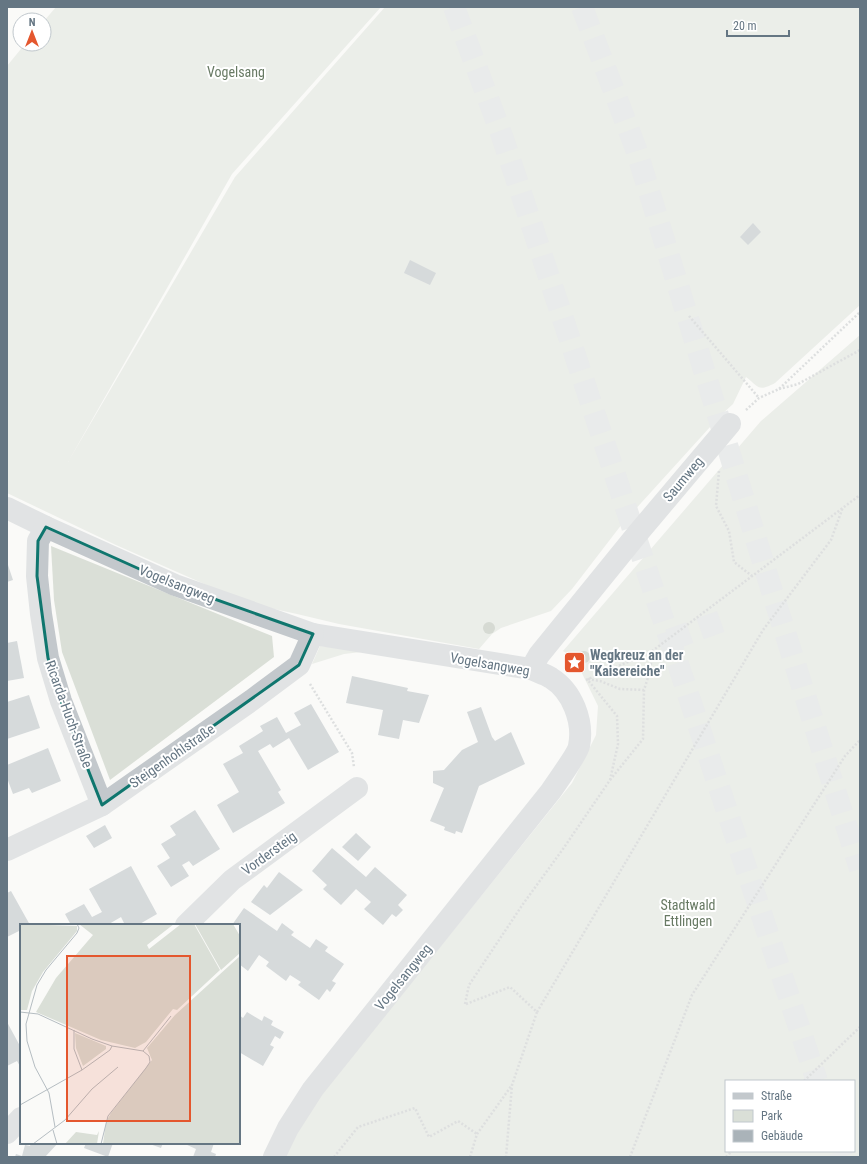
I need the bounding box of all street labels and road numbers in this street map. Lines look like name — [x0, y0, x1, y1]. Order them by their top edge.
street label: Saumweg — [660, 453, 706, 505]
street label: Vogelsangweg — [137, 561, 217, 607]
street label: Vogelsangweg — [449, 649, 531, 679]
street label: Ricarda-Huch-Straße — [42, 658, 96, 770]
street label: Steigenhohlstraße — [126, 720, 218, 791]
street label: Vordersteig — [239, 828, 299, 878]
street label: Vogelsangweg — [371, 941, 435, 1013]

